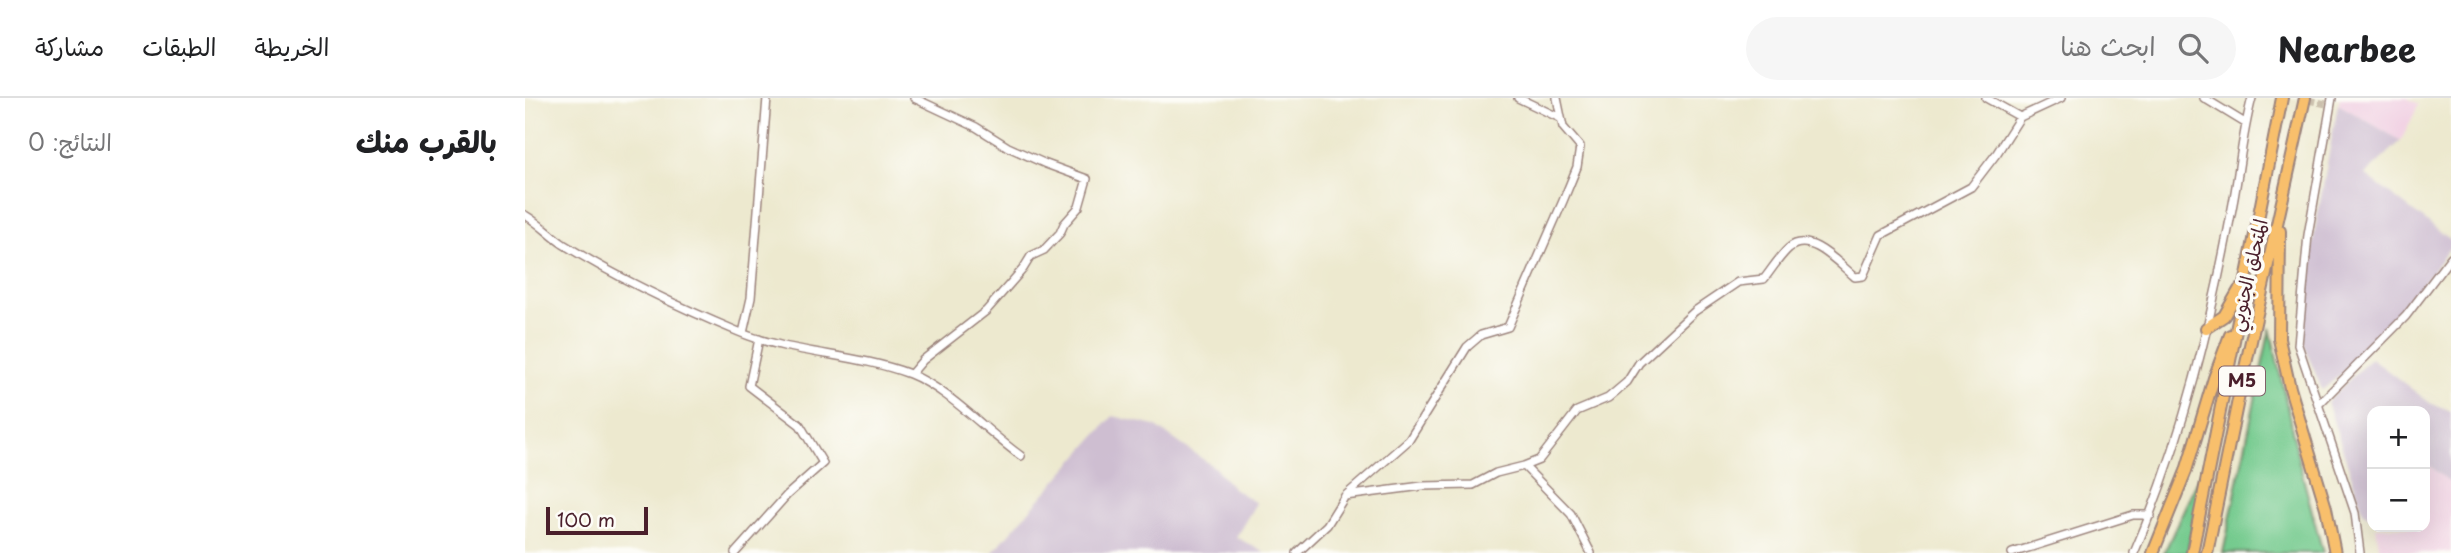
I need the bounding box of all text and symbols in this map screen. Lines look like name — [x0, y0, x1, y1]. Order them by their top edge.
search box — [1746, 17, 2236, 80]
text: Nearbee — [2278, 23, 2416, 73]
text: ابحث هنا — [2060, 26, 2156, 65]
text: مشاركة — [35, 28, 104, 64]
text: الطبقات — [142, 28, 217, 64]
text: الخريطة — [255, 28, 329, 64]
icon: search — [2174, 29, 2212, 67]
text: بالقرب منك — [356, 118, 497, 163]
text: النتائج: 0 — [28, 124, 112, 159]
street label: المتحلق الجنوبي — [2220, 216, 2277, 335]
road number: M5 — [2219, 366, 2265, 396]
map controls — [2367, 406, 2430, 532]
button: + — [2367, 406, 2430, 469]
button: − — [2367, 469, 2430, 532]
scale bar — [546, 504, 647, 536]
text: 100 m — [557, 505, 615, 533]

